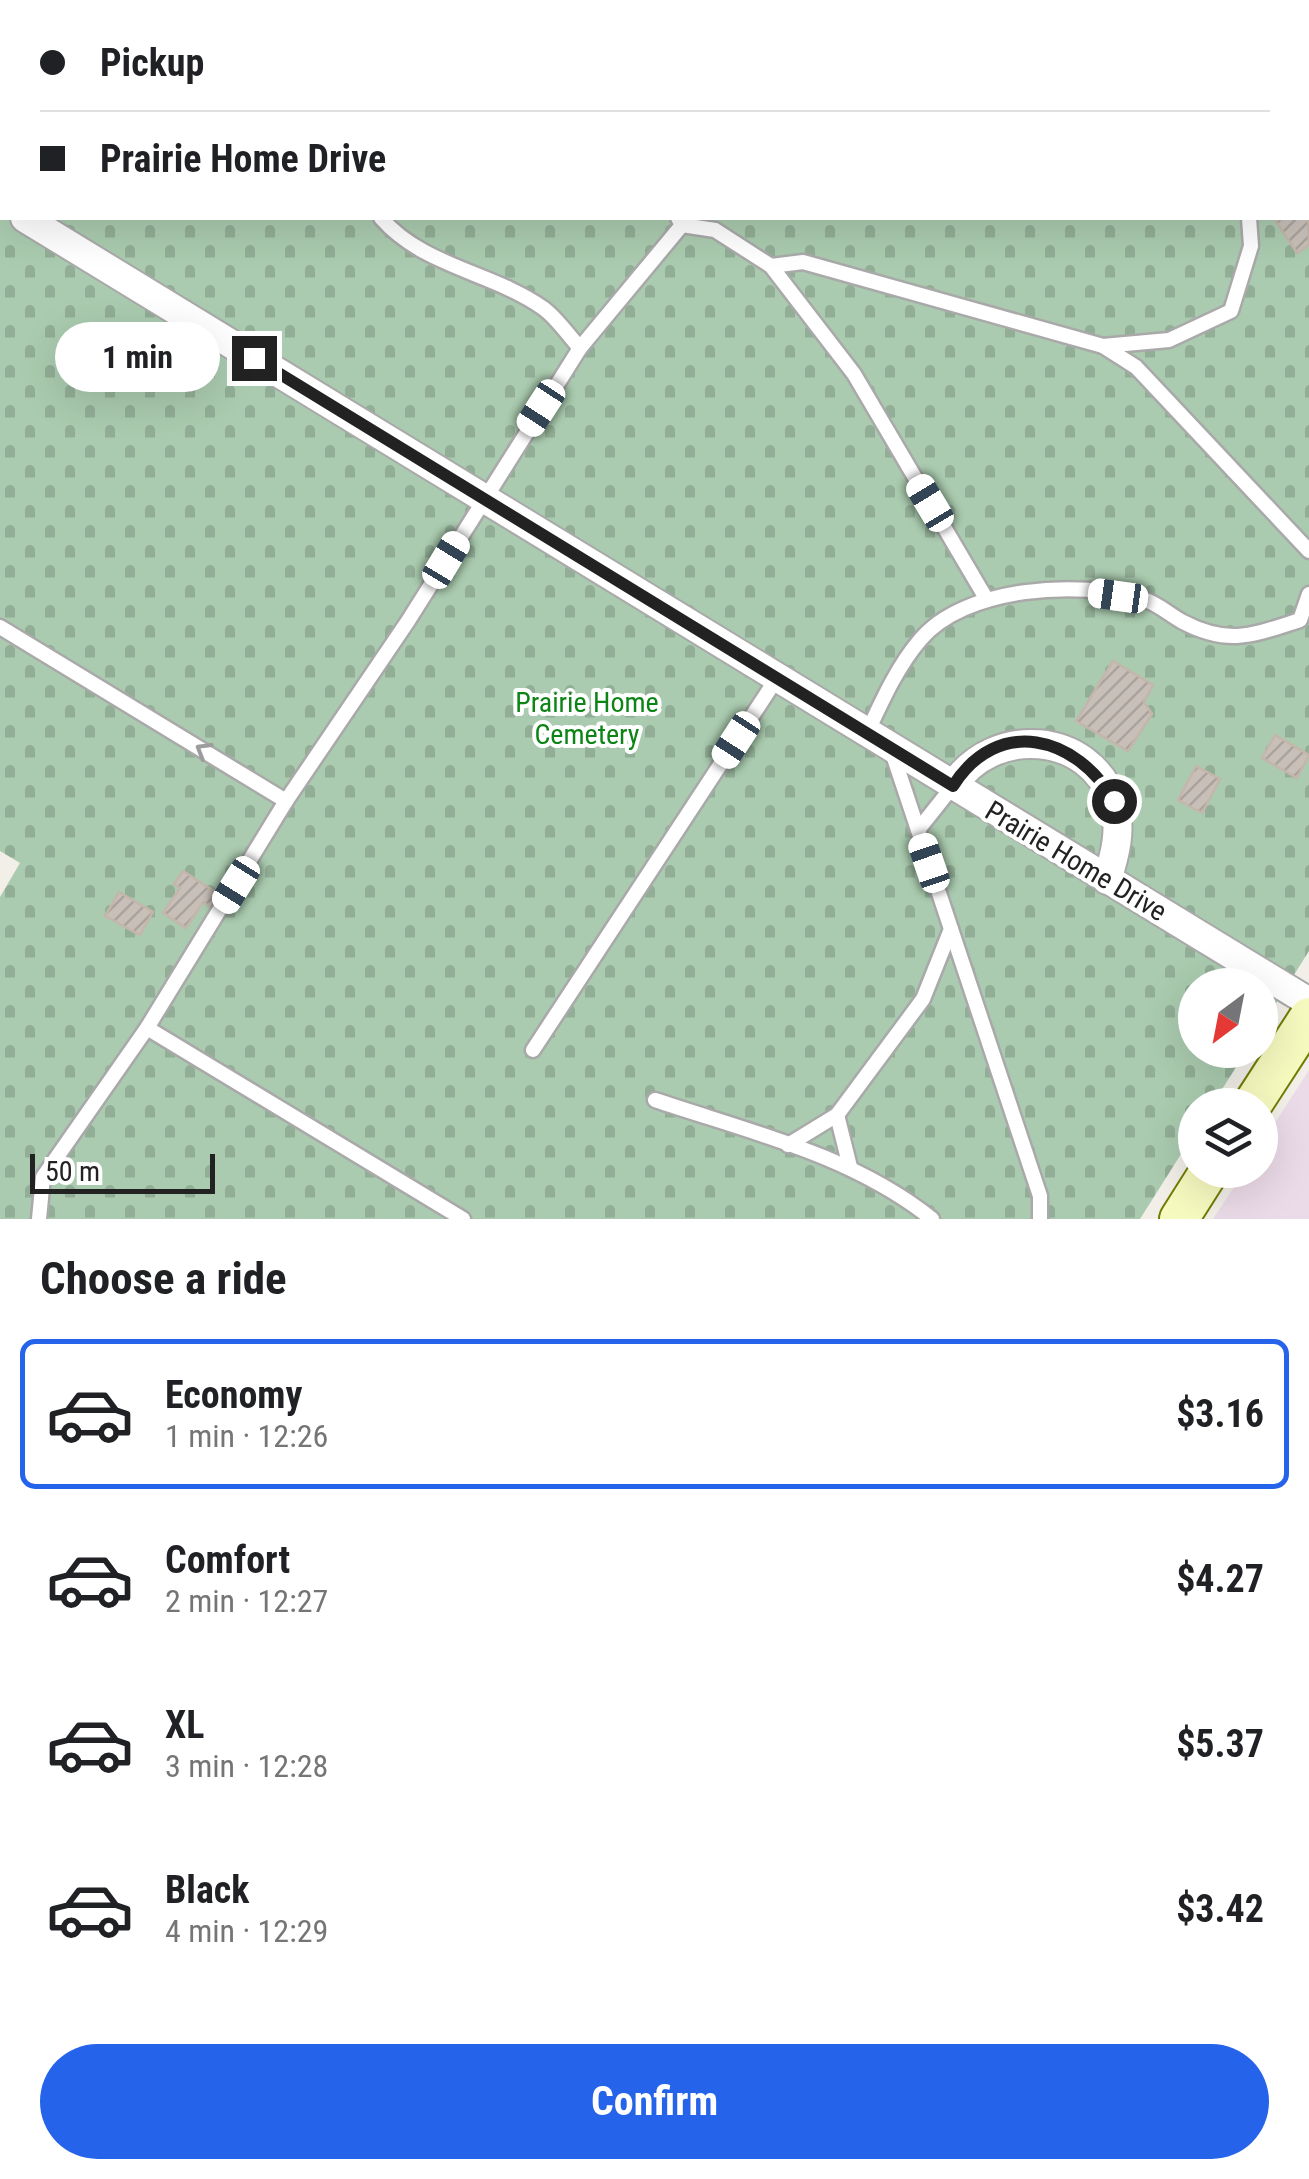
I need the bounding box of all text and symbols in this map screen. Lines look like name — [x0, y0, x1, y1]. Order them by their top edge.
text: Pickup — [100, 41, 204, 85]
text: Prairie Home Drive — [100, 137, 386, 181]
callout: 1 min — [54, 323, 219, 393]
route end — [232, 336, 277, 381]
text: 1 min — [102, 338, 173, 376]
car — [512, 375, 570, 441]
car — [902, 470, 958, 536]
car — [418, 527, 474, 593]
car — [1086, 577, 1150, 615]
park label: Prairie Home Cemetery — [515, 686, 659, 751]
car — [707, 707, 765, 773]
one-way arrow — [196, 743, 214, 762]
route start — [1092, 779, 1137, 824]
street label: Prairie Home Drive — [979, 794, 1173, 928]
car — [905, 830, 953, 896]
car — [207, 852, 265, 918]
north arrow — [1178, 968, 1278, 1068]
map controls — [1178, 968, 1278, 1188]
button: layers — [1178, 1088, 1278, 1188]
scale bar — [30, 1149, 215, 1194]
text: 50 m — [45, 1155, 100, 1188]
text: Choose a ride — [40, 1252, 287, 1305]
icon: car — [45, 1369, 135, 1459]
text: Economy — [165, 1373, 302, 1417]
text: $3.16 — [1176, 1392, 1264, 1436]
text: 1 min · 12:26 — [165, 1417, 328, 1455]
icon: car — [45, 1534, 135, 1624]
text: Comfort — [165, 1538, 290, 1582]
text: $4.27 — [1176, 1557, 1264, 1601]
text: 2 min · 12:27 — [165, 1582, 328, 1620]
icon: car — [45, 1699, 135, 1789]
text: XL — [165, 1703, 204, 1747]
text: $5.37 — [1176, 1722, 1264, 1766]
text: 3 min · 12:28 — [165, 1747, 328, 1785]
icon: car — [45, 1864, 135, 1954]
text: Black — [165, 1868, 249, 1912]
text: $3.42 — [1176, 1887, 1264, 1931]
text: 4 min · 12:29 — [165, 1912, 328, 1950]
button: Confirm — [40, 2044, 1269, 2159]

